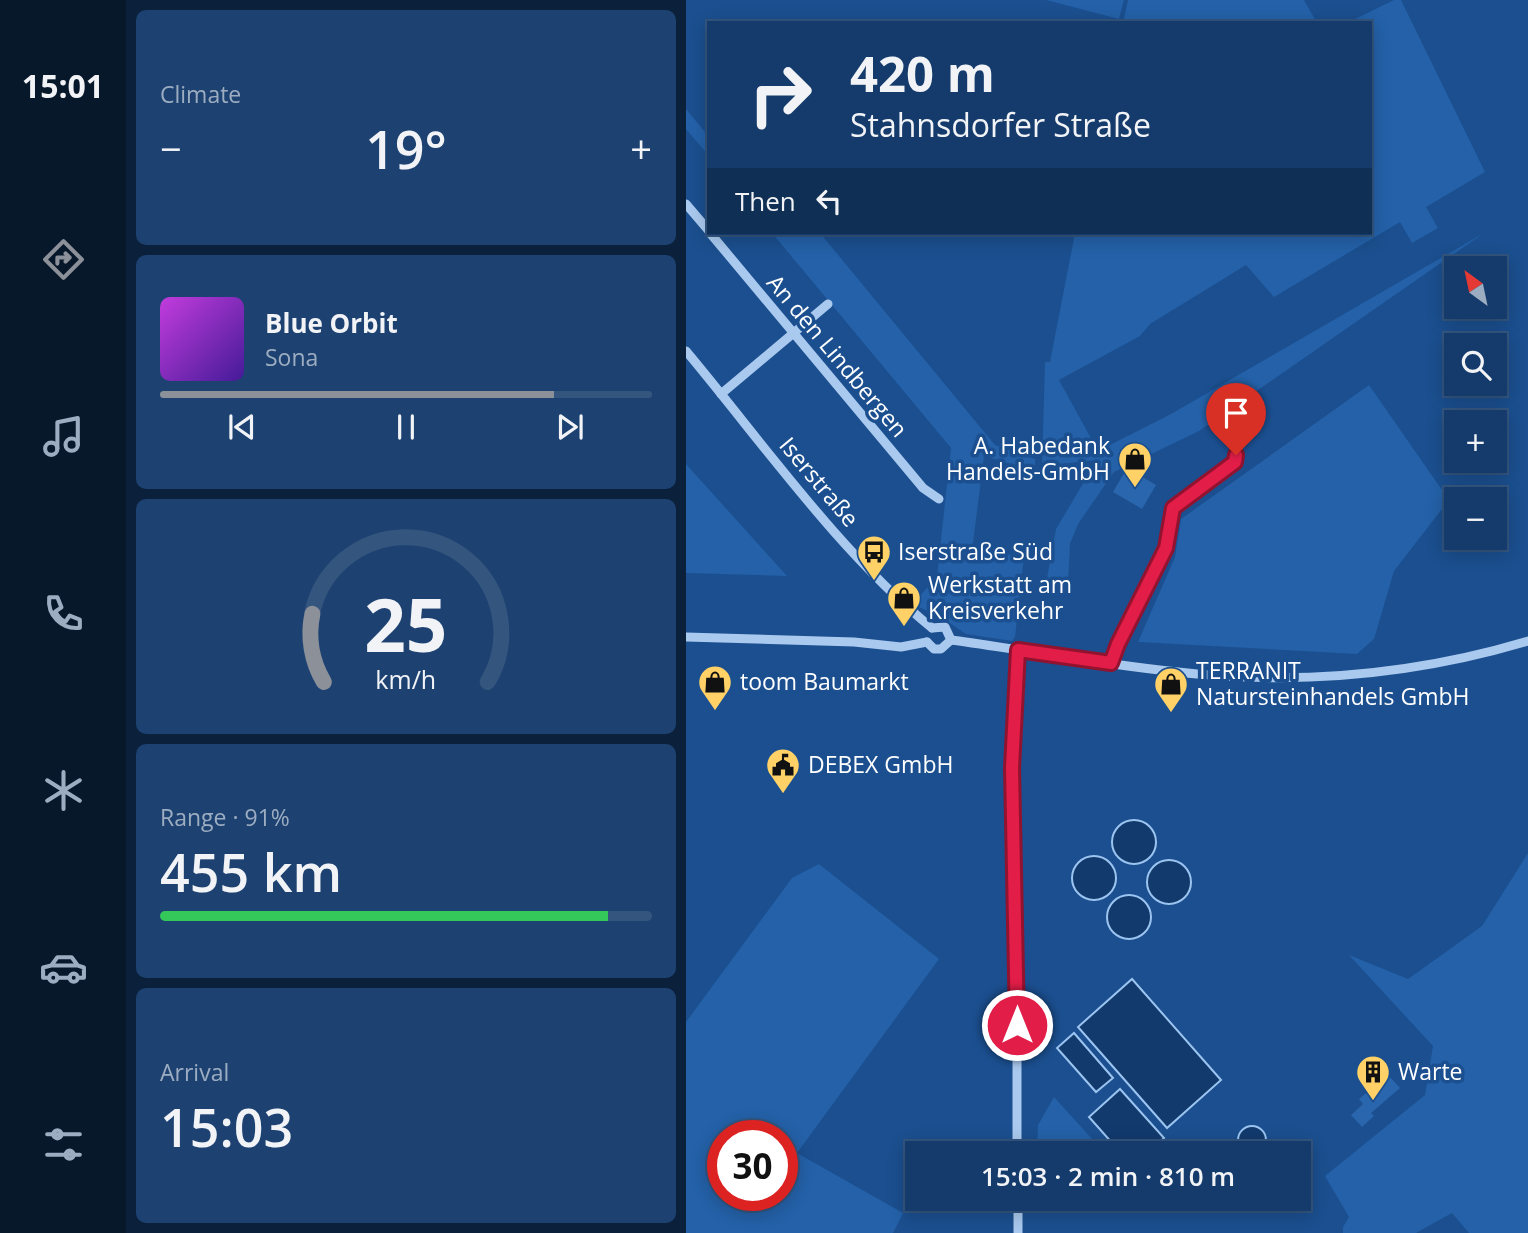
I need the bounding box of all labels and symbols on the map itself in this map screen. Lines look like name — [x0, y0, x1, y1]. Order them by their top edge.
north arrow — [1444, 256, 1507, 318]
street label: An den Lindbergen — [760, 267, 915, 444]
pin — [1206, 383, 1266, 455]
place label: A. Habedank Handels-GmbH — [946, 429, 1110, 487]
street label: Iserstraße — [773, 430, 867, 533]
shop icon: A. Habedank Handels-GmbH — [1116, 440, 1154, 489]
bus stop icon: Iserstraße Süd — [855, 533, 893, 582]
place label: Iserstraße Süd — [898, 535, 1053, 567]
place label: Werkstatt am Kreisverkehr — [928, 568, 1072, 626]
shop icon: Werkstatt am Kreisverkehr — [885, 579, 923, 628]
place label: TERRANIT Natursteinhandels GmbH — [1196, 654, 1470, 712]
shop icon: toom Baumarkt — [696, 663, 734, 712]
place label: toom Baumarkt — [740, 665, 909, 697]
shop icon: TERRANIT Natursteinhandels GmbH — [1152, 665, 1190, 714]
public building icon: DEBEX GmbH — [764, 746, 802, 795]
place label: DEBEX GmbH — [808, 748, 953, 780]
position arrow — [980, 988, 1054, 1062]
building icon: Warte — [1354, 1053, 1392, 1102]
place label: Warte — [1398, 1055, 1463, 1087]
speed limit sign: 30 — [707, 1120, 798, 1211]

